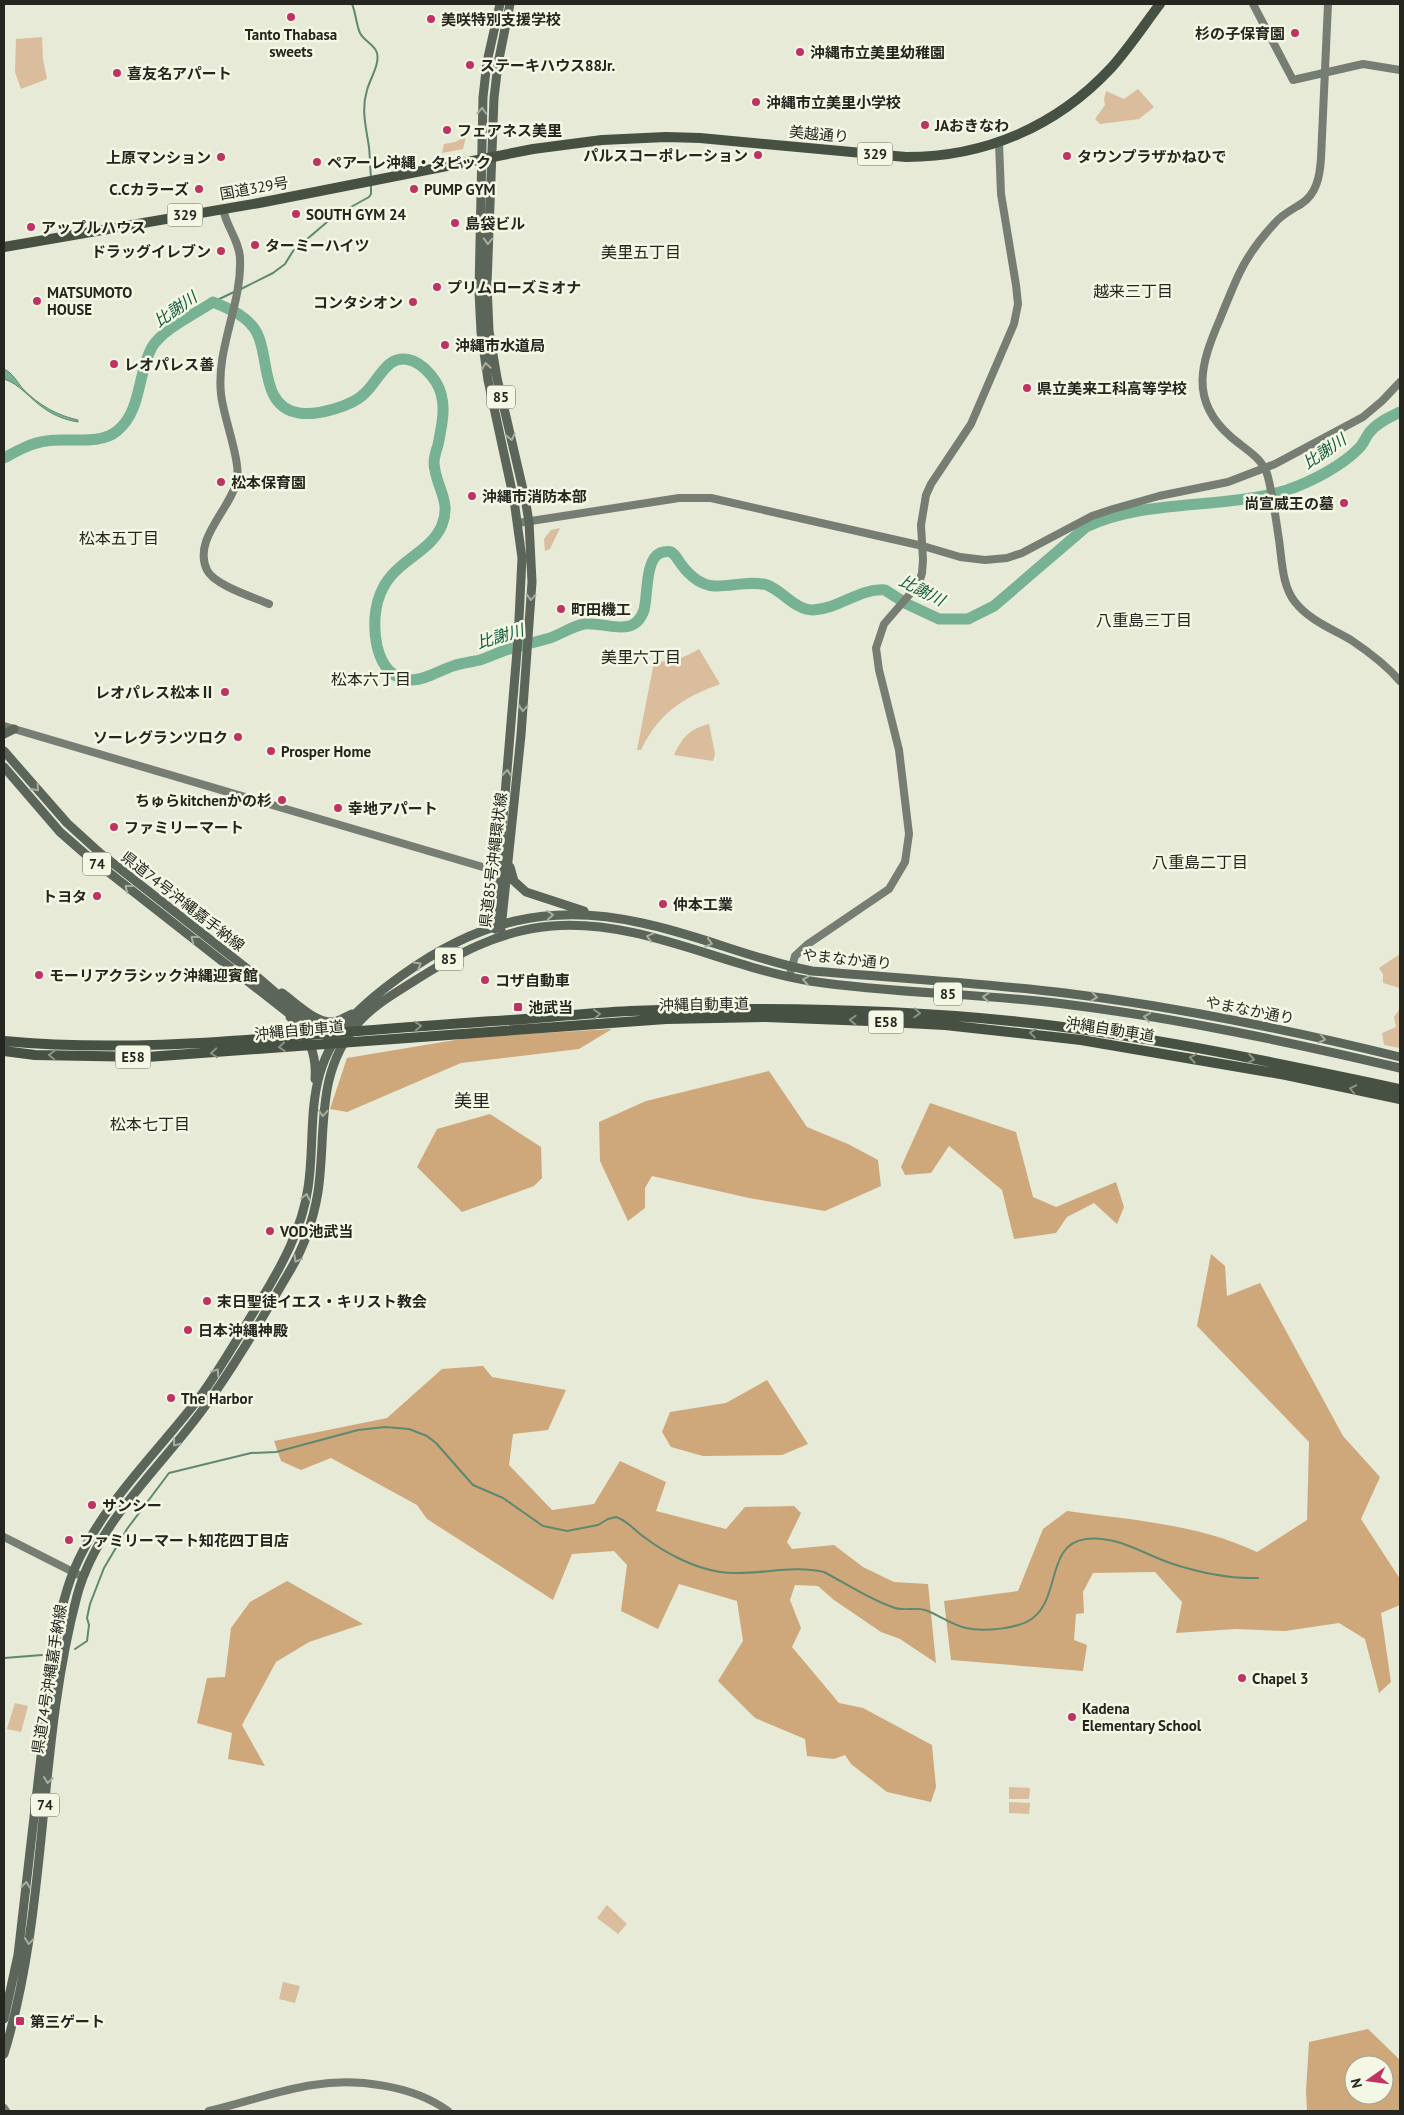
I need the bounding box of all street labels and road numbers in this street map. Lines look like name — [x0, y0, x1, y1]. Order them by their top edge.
street label: 美越通り — [788, 122, 850, 146]
road number: 329 — [858, 142, 892, 166]
street label: 国道329号 — [218, 173, 290, 203]
road number: 329 — [168, 204, 202, 226]
road number: 85 — [487, 386, 515, 408]
street label: 県道85号沖縄環状線 — [475, 791, 511, 929]
street label: 県道74号沖縄嘉手納線 — [118, 847, 248, 955]
road number: 74 — [83, 852, 111, 876]
street label: やまなか通り — [801, 945, 893, 973]
road number: 85 — [435, 948, 463, 971]
road number: 85 — [934, 982, 962, 1006]
street label: やまなか通り — [1204, 992, 1296, 1028]
street label: 沖縄自動車道 — [659, 994, 749, 1014]
road number: E58 — [868, 1010, 904, 1034]
street label: 沖縄自動車道 — [1064, 1013, 1156, 1045]
street label: 沖縄自動車道 — [253, 1017, 345, 1043]
road number: E58 — [116, 1046, 150, 1068]
street label: 県道74号沖縄嘉手納線 — [28, 1603, 70, 1755]
road number: 74 — [31, 1794, 59, 1816]

